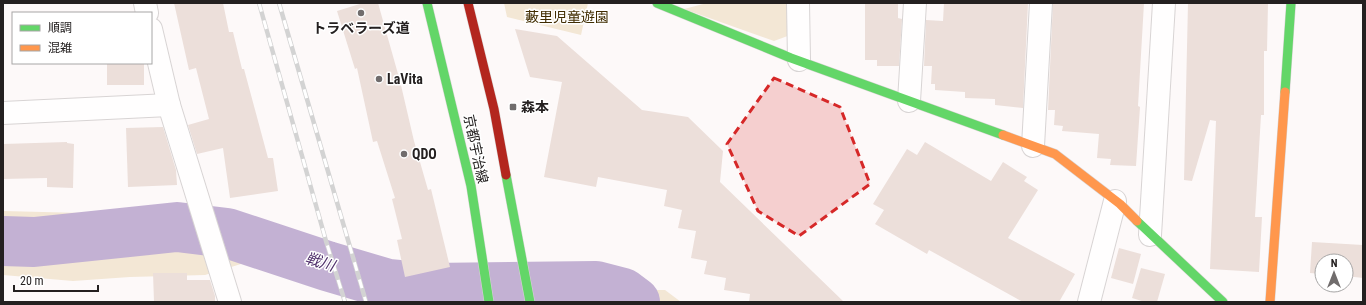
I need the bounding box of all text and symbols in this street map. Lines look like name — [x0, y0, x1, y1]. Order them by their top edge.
marker: トラベラーズ道 — [356, 8, 366, 18]
park label: 藪里児童遊園 — [525, 9, 609, 25]
legend — [12, 12, 152, 64]
place label: トラベラーズ道 — [312, 20, 410, 36]
text: 順調 — [48, 21, 72, 35]
text: 混雑 — [48, 41, 72, 55]
place label: LaVita — [387, 71, 423, 87]
marker: LaVita — [374, 74, 384, 84]
place label: 森本 — [521, 99, 549, 115]
marker: 森本 — [508, 102, 518, 112]
street label: 京都宇治線 — [461, 113, 491, 185]
place label: QDO — [412, 146, 437, 162]
marker: QDO — [399, 149, 409, 159]
water label: 戦川 — [303, 249, 339, 276]
north arrow — [1314, 253, 1354, 293]
text: N — [1331, 257, 1338, 270]
scale bar — [14, 267, 98, 293]
text: 20 m — [20, 274, 44, 288]

